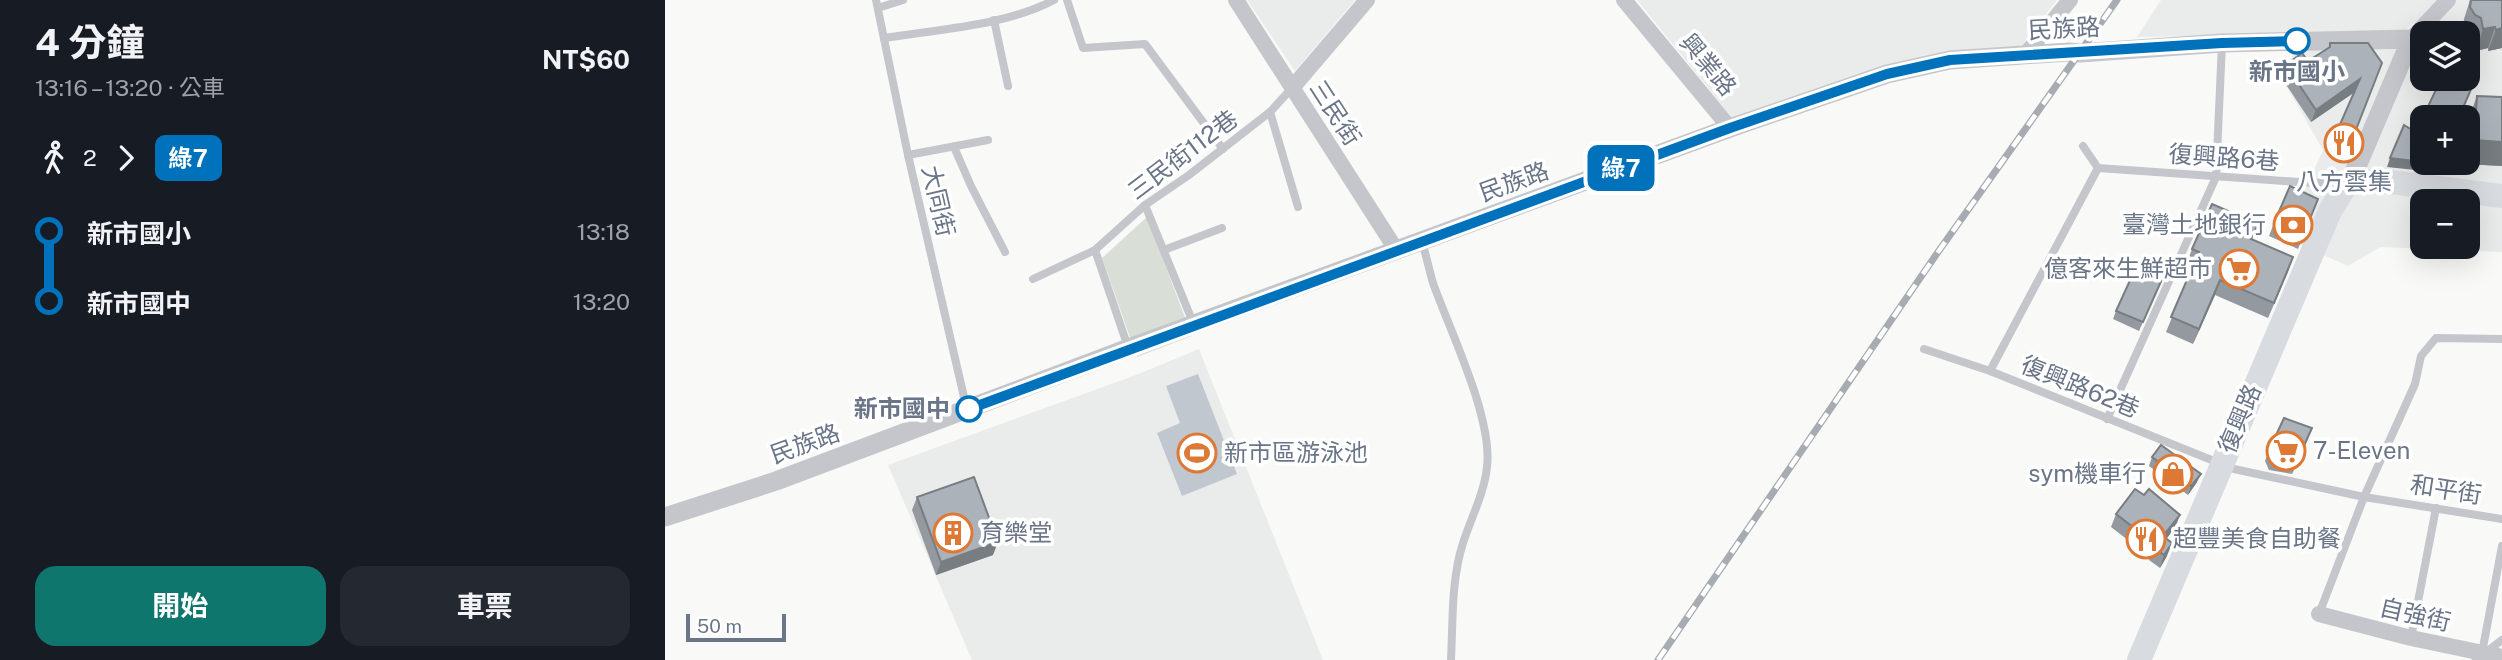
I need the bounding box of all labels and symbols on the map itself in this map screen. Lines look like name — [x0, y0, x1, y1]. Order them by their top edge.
street label: 民族路 — [2027, 12, 2101, 44]
street label: 興業路 — [1675, 28, 1743, 101]
marker: 新市國小 — [2284, 28, 2310, 54]
place label: 新市國小 — [2249, 57, 2345, 85]
street label: 三民街 — [1304, 75, 1367, 150]
street label: 三民街112巷 — [1122, 104, 1243, 204]
restaurant icon: 八方雲集 — [2323, 122, 2365, 164]
street label: 復興路6巷 — [2168, 139, 2280, 175]
line badge: 綠7 — [1590, 145, 1653, 191]
street label: 民族路 — [1475, 156, 1552, 207]
street label: 大同街 — [917, 163, 961, 239]
place label: 八方雲集 — [2296, 167, 2392, 195]
bank icon: 臺灣土地銀行 — [2272, 204, 2314, 246]
place label: 臺灣土地銀行 — [2122, 210, 2266, 238]
supermarket icon: 億客來生鮮超市 — [2218, 248, 2260, 290]
place label: 億客來生鮮超市 — [2044, 254, 2212, 282]
street label: 復興路62巷 — [2017, 350, 2144, 423]
street label: 復興路 — [2212, 380, 2266, 457]
place label: 新市國中 — [854, 394, 950, 422]
marker: 新市國中 — [956, 396, 982, 422]
street label: 民族路 — [766, 418, 843, 469]
supermarket icon: 7-Eleven — [2265, 430, 2307, 472]
sports icon: 新市區游泳池 — [1176, 432, 1218, 474]
place label: 7-Eleven — [2313, 436, 2410, 464]
place label: 新市區游泳池 — [1224, 438, 1368, 466]
shop icon: sym機車行 — [2152, 453, 2194, 495]
place label: sym機車行 — [2028, 459, 2146, 487]
street label: 和平街 — [2408, 470, 2484, 508]
building icon: 育樂堂 — [932, 512, 974, 554]
place label: 育樂堂 — [980, 518, 1052, 546]
restaurant icon: 超豐美食自助餐 — [2125, 518, 2167, 560]
place label: 超豐美食自助餐 — [2173, 524, 2341, 552]
street label: 自強街 — [2377, 592, 2453, 636]
scale bar — [686, 611, 786, 643]

